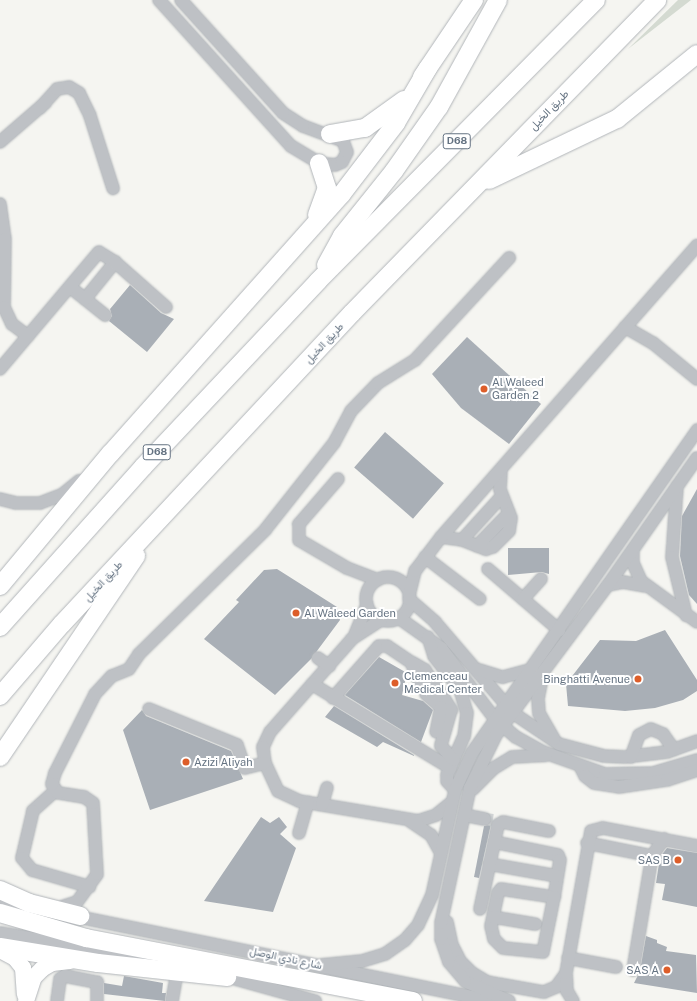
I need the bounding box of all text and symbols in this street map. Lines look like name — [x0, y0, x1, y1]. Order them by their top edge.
street label: طريق الخيل — [527, 87, 571, 133]
road number: D68 — [442, 133, 472, 149]
street label: طريق الخيل — [302, 320, 346, 366]
place label: Al Waleed Garden 2 — [492, 376, 544, 402]
marker: Al Waleed Garden 2 — [479, 384, 489, 394]
road number: D68 — [142, 444, 172, 460]
street label: طريق الخيل — [81, 558, 125, 604]
place label: Al Waleed Garden — [304, 606, 396, 620]
marker: Al Waleed Garden — [291, 608, 301, 618]
place label: Clemenceau Medical Center — [404, 670, 482, 696]
place label: Binghatti Avenue — [543, 672, 630, 686]
marker: Binghatti Avenue — [633, 674, 643, 684]
marker: Clemenceau Medical Center — [389, 677, 401, 689]
place label: Azizi Aliyah — [194, 755, 253, 769]
marker: Azizi Aliyah — [181, 757, 191, 767]
place label: SAS B — [638, 853, 670, 867]
marker: SAS B — [673, 855, 683, 865]
street label: شارع نادي الوصل — [249, 944, 323, 972]
place label: SAS A — [626, 963, 659, 977]
marker: SAS A — [662, 965, 672, 975]

